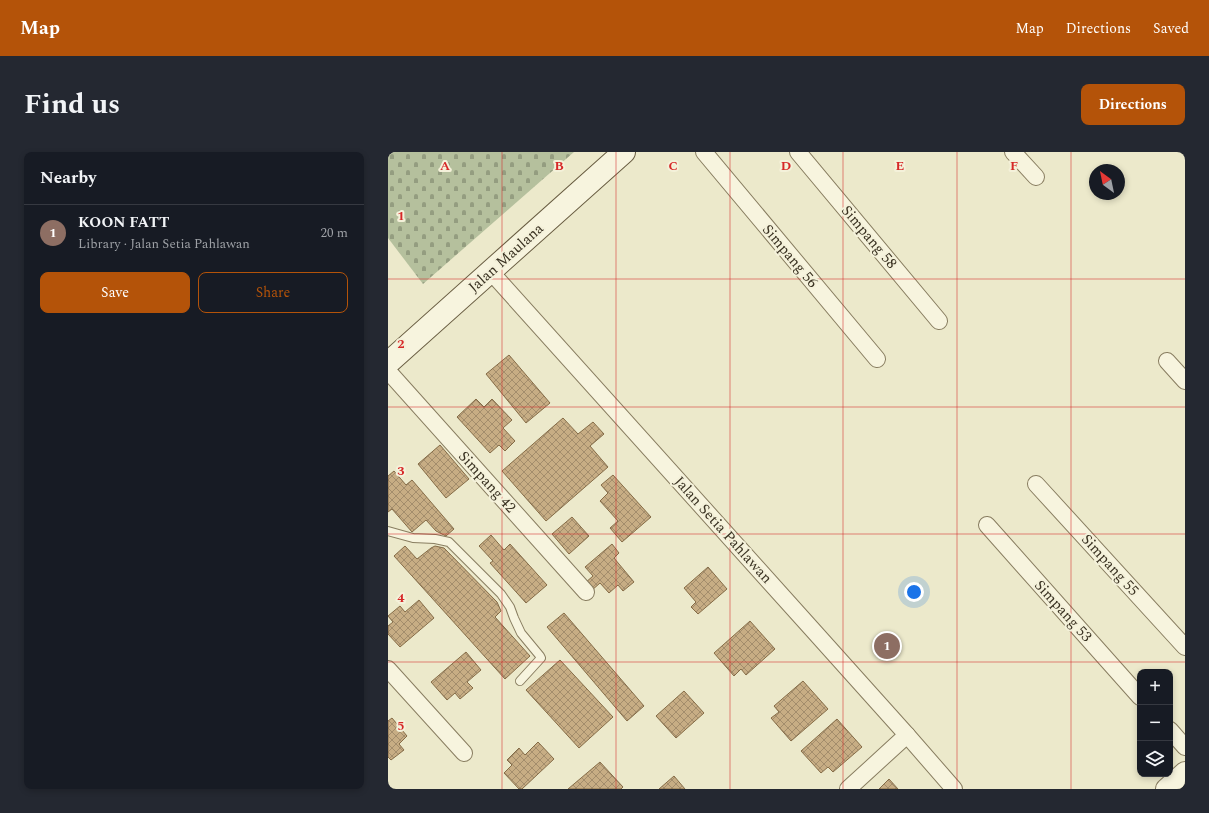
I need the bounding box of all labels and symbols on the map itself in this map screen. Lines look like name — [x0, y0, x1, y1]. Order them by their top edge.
text: A — [440, 156, 450, 176]
text: B — [554, 156, 564, 176]
text: C — [668, 156, 678, 176]
text: D — [781, 156, 791, 176]
text: E — [896, 156, 905, 176]
text: F — [1010, 156, 1018, 176]
north arrow — [1089, 164, 1125, 200]
street label: Simpang 58 — [835, 200, 903, 274]
text: 1 — [397, 206, 405, 226]
street label: Jalan Maulana — [463, 217, 549, 298]
street label: Simpang 56 — [756, 219, 824, 293]
text: 2 — [397, 334, 405, 354]
street label: Simpang 42 — [453, 446, 521, 518]
text: 3 — [397, 461, 405, 481]
street label: Jalan Setia Pahlawan — [668, 471, 778, 589]
street label: Simpang 55 — [1076, 529, 1144, 601]
street label: Simpang 53 — [1029, 575, 1098, 648]
your location — [904, 582, 924, 602]
text: 4 — [397, 588, 405, 608]
pin: 1 — [874, 631, 900, 661]
text: 5 — [397, 716, 405, 736]

